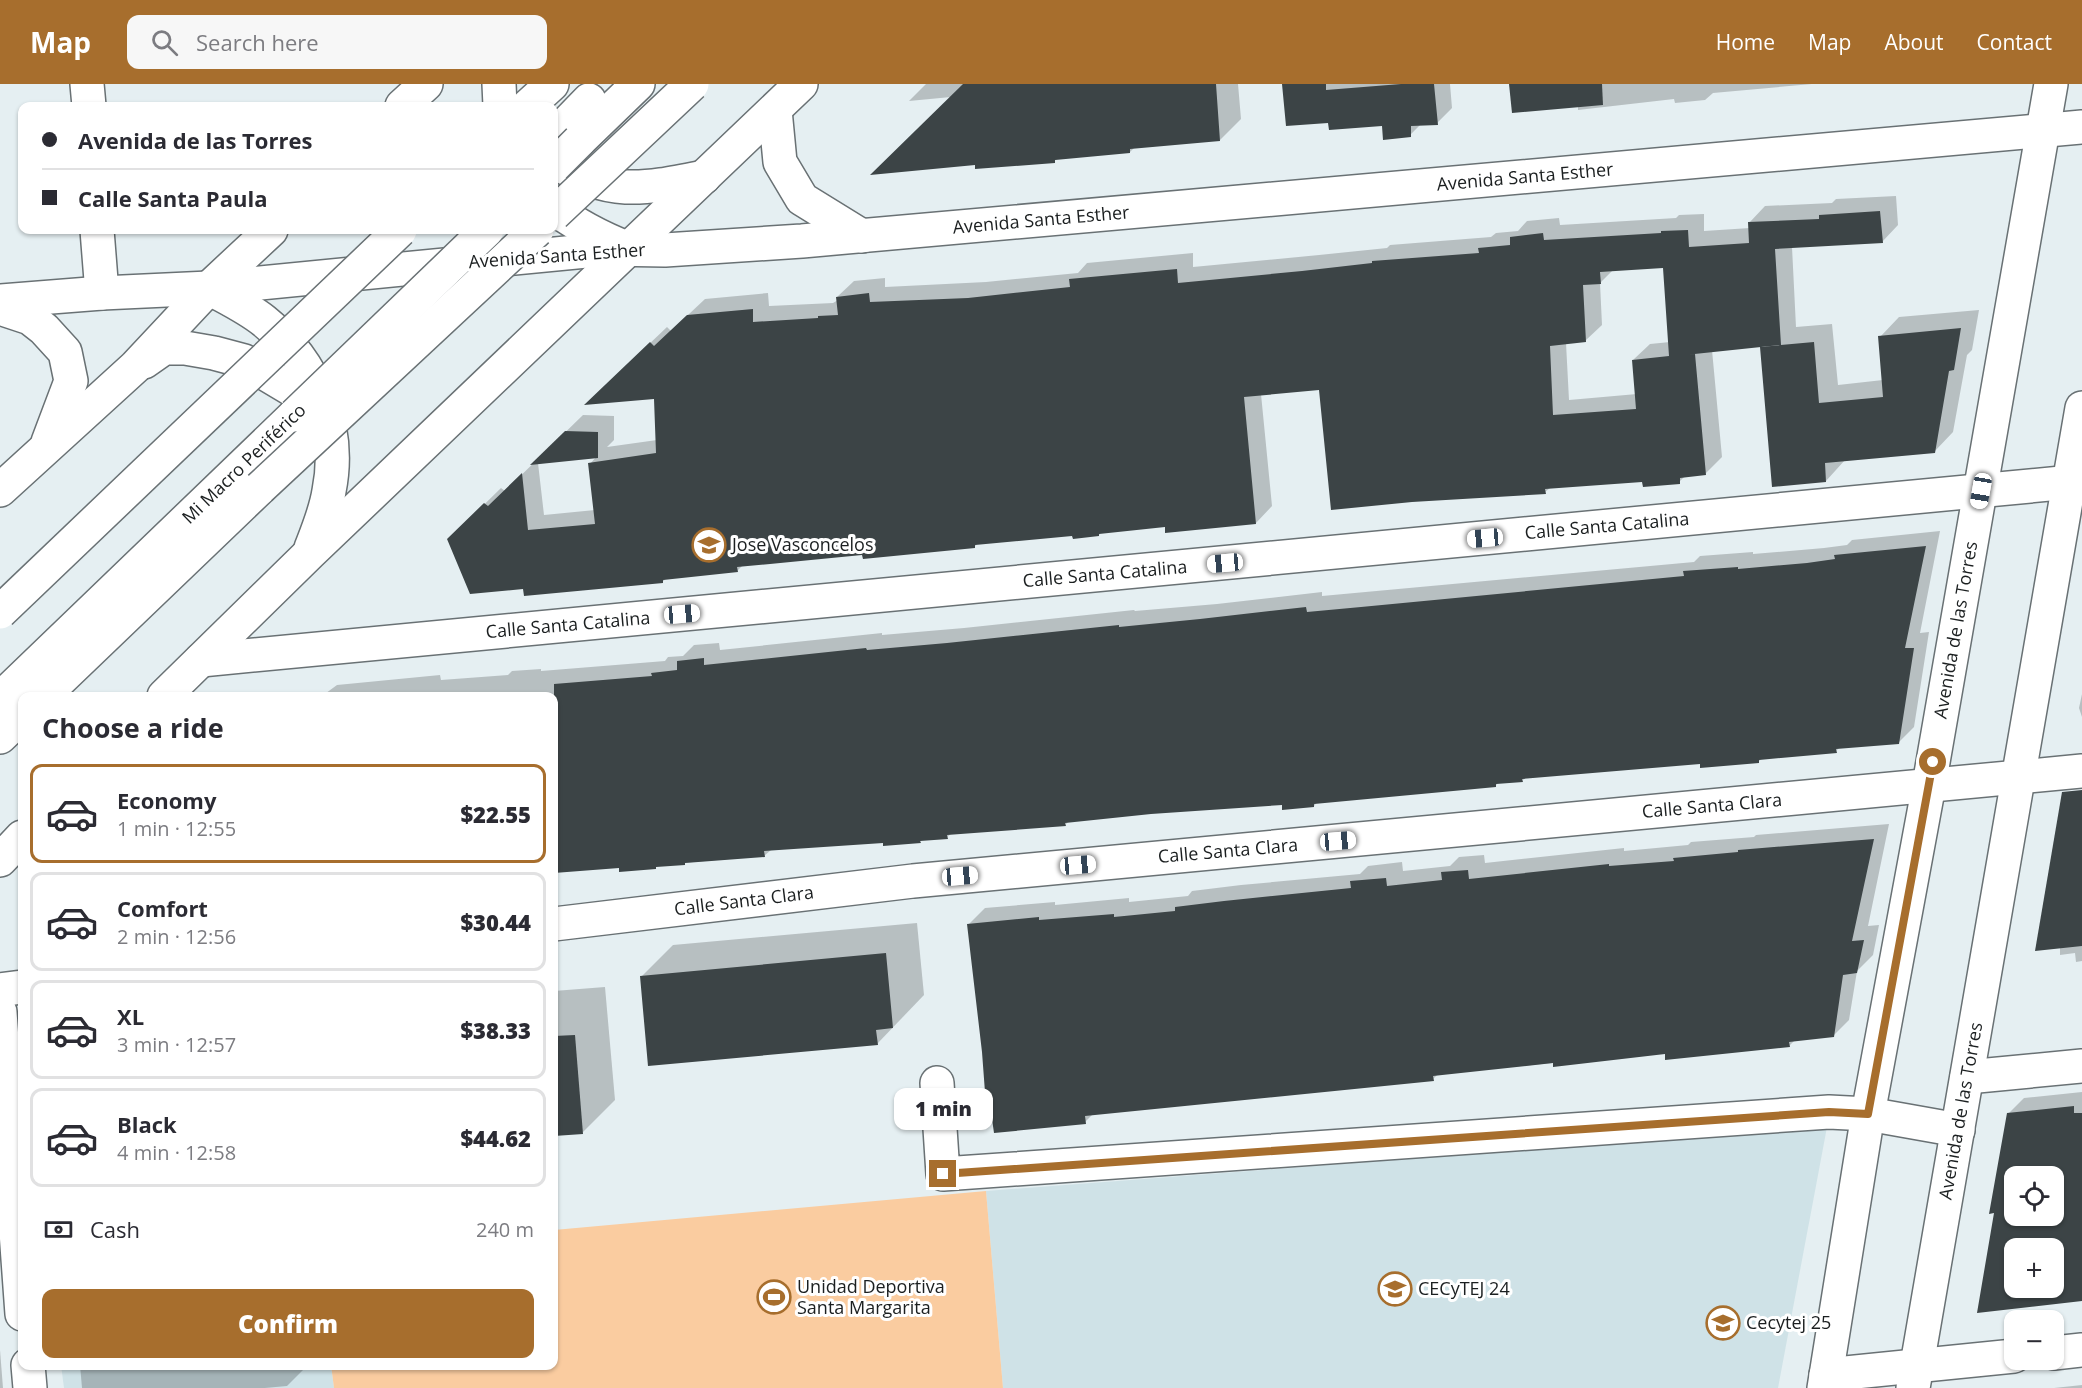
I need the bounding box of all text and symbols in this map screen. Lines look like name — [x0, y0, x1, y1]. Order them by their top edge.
search box — [127, 15, 547, 69]
text: Map — [30, 23, 91, 61]
icon: search — [148, 26, 181, 59]
text: Search here — [196, 27, 319, 57]
text: Home — [1716, 28, 1775, 56]
text: Map — [1808, 28, 1851, 56]
text: About — [1884, 28, 1944, 56]
text: Contact — [1977, 28, 2052, 56]
text: Avenida de las Torres — [78, 125, 312, 155]
street label: Avenida Santa Esther — [1436, 156, 1615, 196]
text: Calle Santa Paula — [78, 183, 267, 213]
street label: Avenida Santa Esther — [952, 199, 1131, 239]
street label: Avenida Santa Esther — [468, 237, 647, 273]
street label: Mi Macro Periférico — [176, 398, 310, 529]
car — [1969, 472, 1993, 510]
street label: Calle Santa Catalina — [1524, 506, 1690, 544]
school or university icon: Jose Vasconcelos — [691, 527, 727, 563]
car — [1466, 527, 1504, 549]
place label: Jose Vasconcelos — [730, 532, 874, 556]
street label: Avenida de las Torres — [1928, 539, 1982, 720]
car — [1206, 552, 1244, 574]
street label: Calle Santa Catalina — [1022, 554, 1188, 592]
car — [663, 603, 701, 625]
street label: Calle Santa Catalina — [485, 605, 651, 643]
text: Choose a ride — [42, 709, 224, 746]
route start — [1919, 748, 1946, 775]
text: Economy — [117, 785, 216, 815]
icon: car — [45, 787, 99, 841]
street label: Calle Santa Clara — [1641, 787, 1783, 823]
text: $22.55 — [460, 799, 531, 829]
text: 1 min · 12:55 — [117, 815, 236, 842]
car — [1319, 830, 1357, 852]
street label: Calle Santa Clara — [1157, 832, 1299, 868]
car — [1059, 854, 1097, 876]
car — [941, 865, 979, 887]
street label: Calle Santa Clara — [673, 880, 815, 920]
text: Comfort — [117, 893, 208, 923]
icon: car — [45, 895, 99, 949]
text: $30.44 — [460, 907, 531, 937]
text: 2 min · 12:56 — [117, 923, 236, 950]
text: XL — [117, 1001, 144, 1031]
icon: car — [45, 1003, 99, 1057]
text: $38.33 — [460, 1015, 531, 1045]
street label: Avenida de las Torres — [1933, 1020, 1987, 1201]
text: 3 min · 12:57 — [117, 1031, 236, 1058]
callout: 1 min — [894, 1087, 992, 1129]
text: 1 min — [915, 1095, 972, 1122]
text: Black — [117, 1109, 177, 1139]
icon: car — [45, 1111, 99, 1165]
text: $44.62 — [460, 1123, 531, 1153]
text: 4 min · 12:58 — [117, 1139, 236, 1166]
route end — [929, 1160, 956, 1187]
map controls — [2004, 1166, 2064, 1370]
button: locate — [2004, 1166, 2064, 1226]
icon: cash — [42, 1213, 75, 1246]
text: Cash — [90, 1214, 140, 1244]
text: 240 m — [476, 1216, 534, 1243]
button: + — [2004, 1238, 2064, 1298]
school or university icon: CECyTEJ 24 — [1377, 1271, 1413, 1307]
place label: Unidad Deportiva Santa Margarita — [797, 1274, 945, 1319]
place label: CECyTEJ 24 — [1418, 1276, 1510, 1300]
sports icon: Unidad Deportiva Santa Margarita — [756, 1279, 792, 1315]
button: Confirm — [42, 1289, 534, 1358]
school or university icon: Cecytej 25 — [1705, 1305, 1741, 1341]
place label: Cecytej 25 — [1746, 1310, 1831, 1334]
button: − — [2004, 1310, 2064, 1370]

